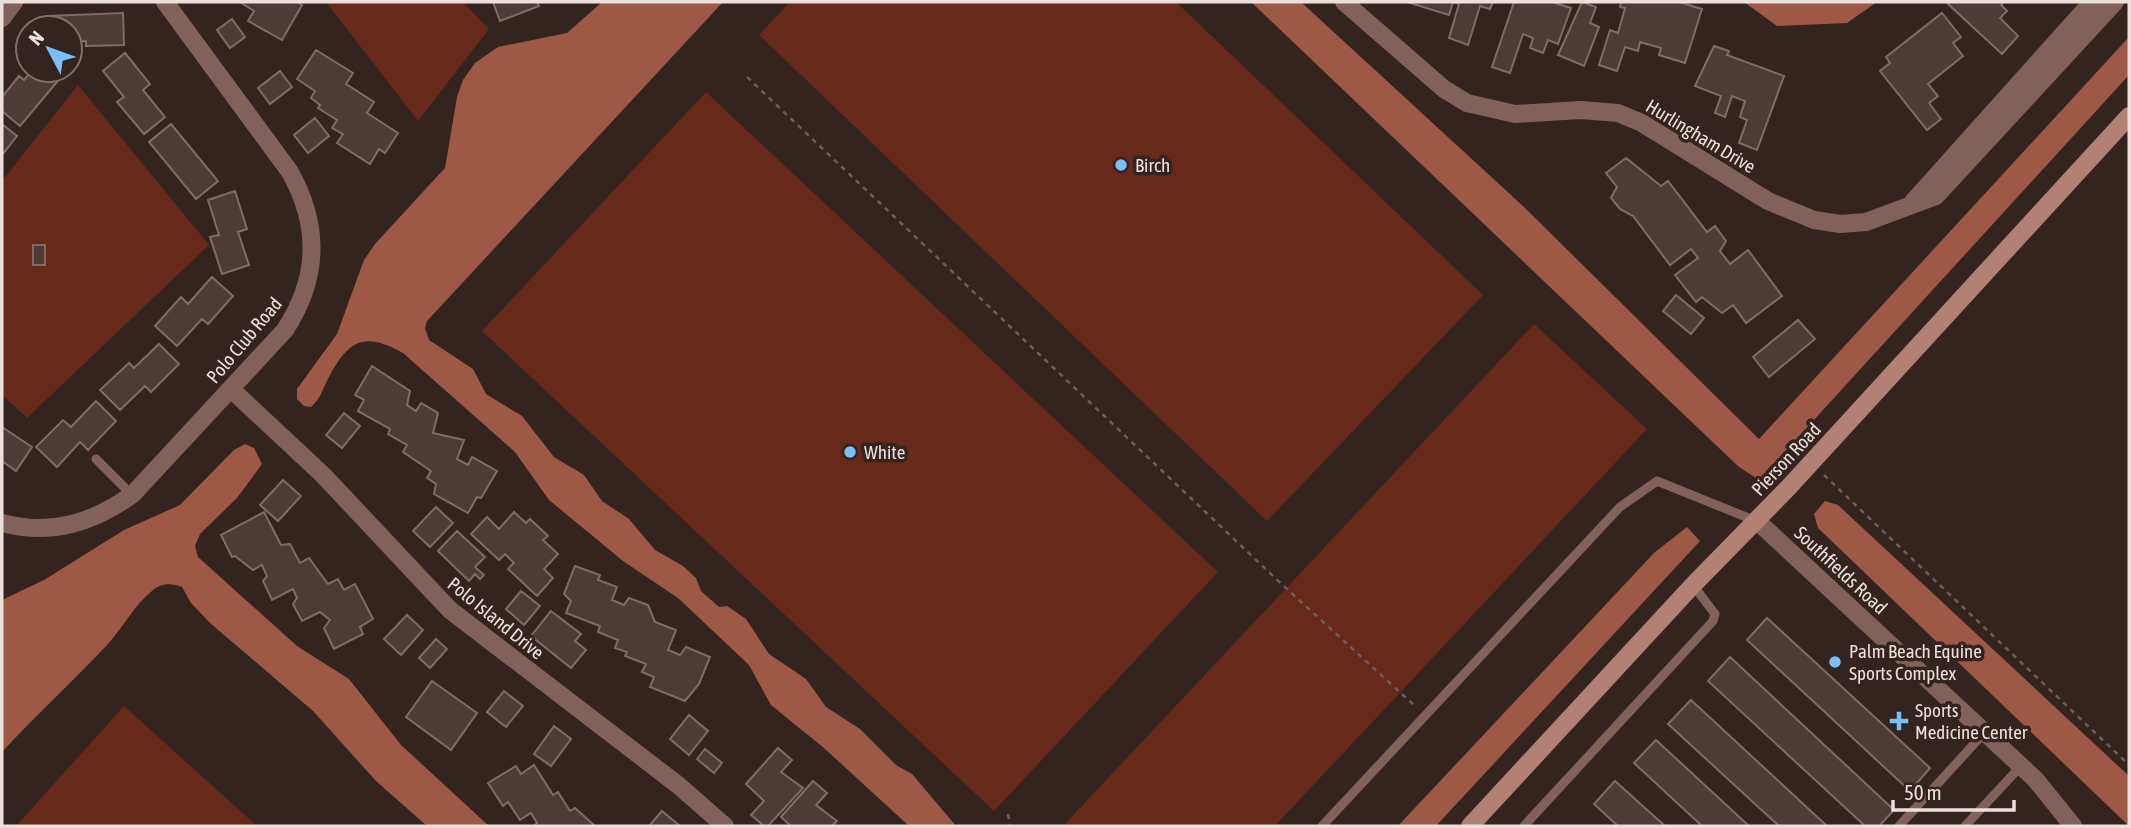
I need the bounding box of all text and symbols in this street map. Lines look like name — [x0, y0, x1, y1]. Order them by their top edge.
north arrow — [14, 14, 84, 84]
text: N — [24, 26, 48, 49]
street label: Hurlingham Drive — [1642, 95, 1760, 177]
place label: Birch — [1135, 154, 1170, 176]
marker: Birch — [1113, 157, 1129, 173]
street label: Polo Club Road — [202, 293, 286, 387]
street label: Pierson Road — [1747, 418, 1825, 500]
place label: White — [864, 441, 905, 463]
marker: White — [842, 444, 858, 460]
street label: Southfields Road — [1790, 522, 1892, 618]
street label: Polo Island Drive — [443, 572, 549, 664]
place label: Palm Beach Equine Sports Complex — [1849, 640, 1982, 684]
marker: Palm Beach Equine Sports Complex — [1827, 654, 1843, 670]
place label: Sports Medicine Center — [1915, 699, 2028, 743]
marker: Sports Medicine Center — [1889, 711, 1909, 731]
scale bar — [1893, 768, 2014, 812]
text: 50 m — [1904, 780, 1942, 804]

